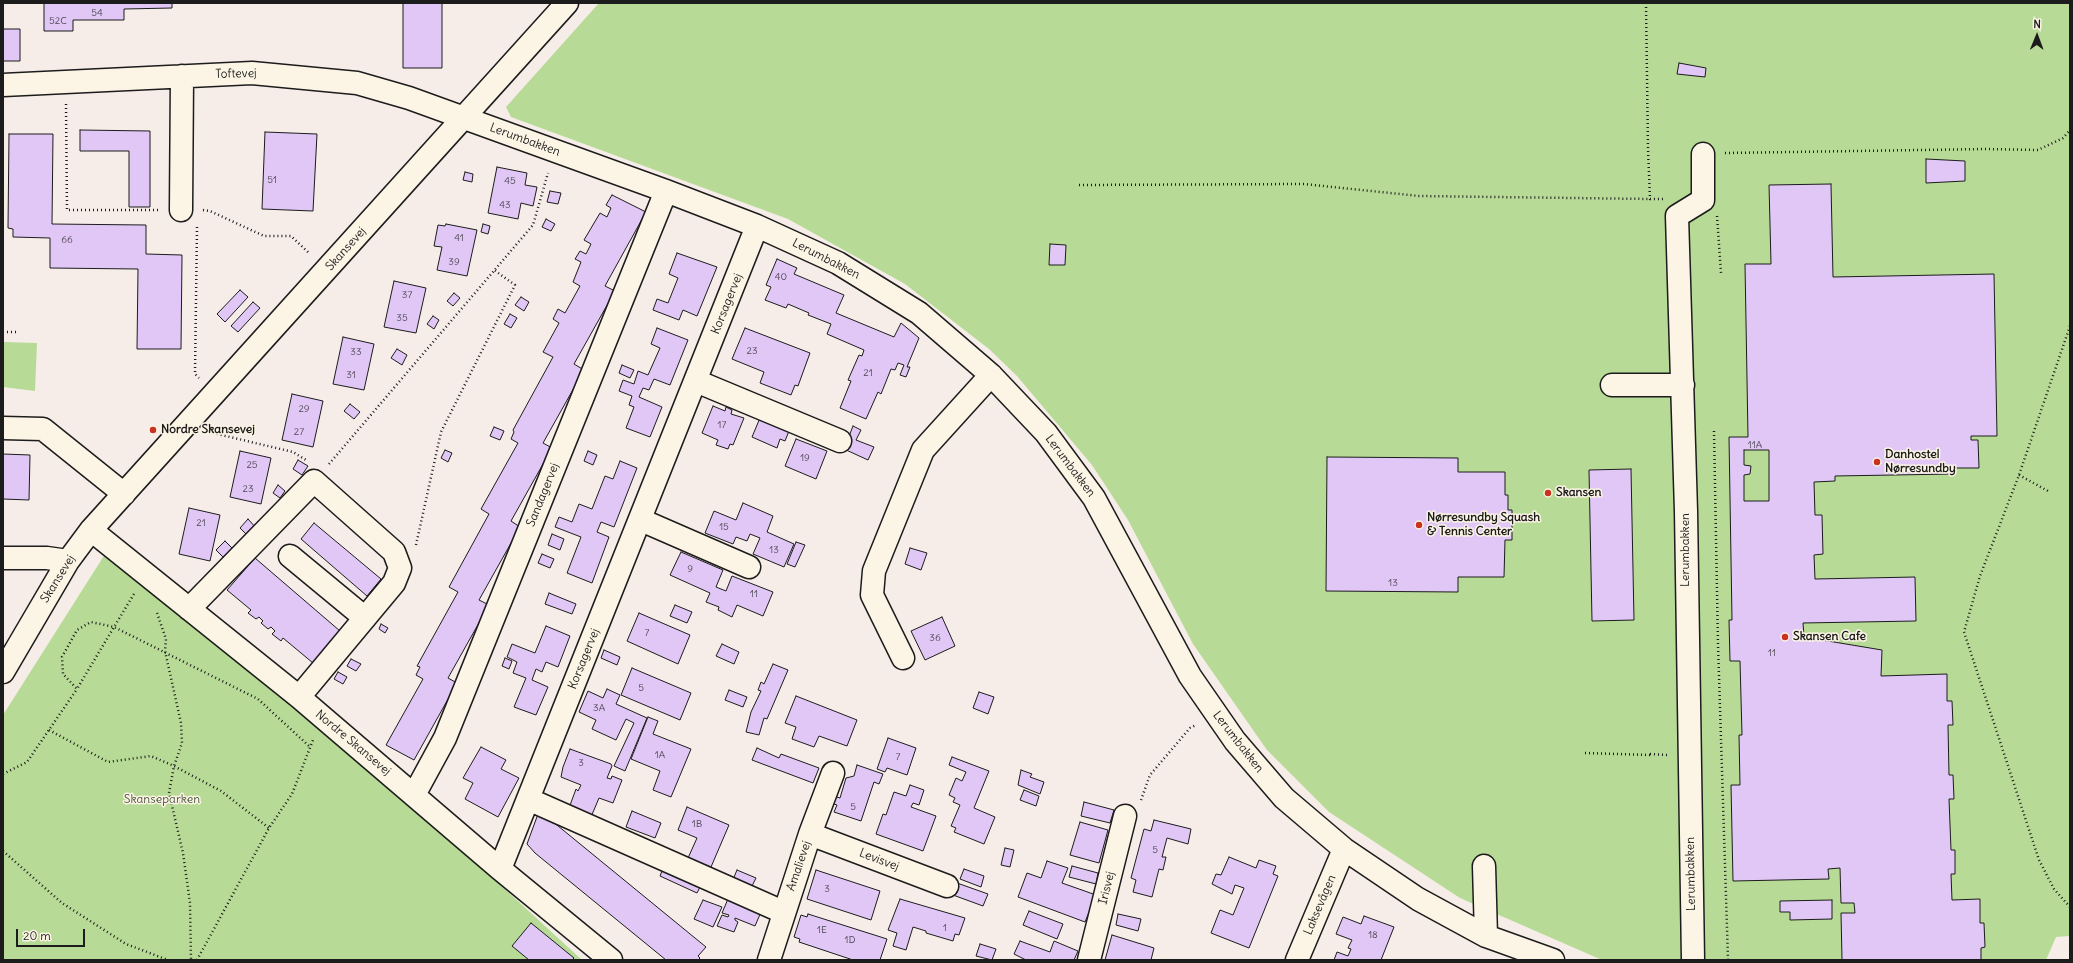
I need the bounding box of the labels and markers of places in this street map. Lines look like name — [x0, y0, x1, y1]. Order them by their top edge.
place label: Nordre Skansevej — [161, 423, 255, 437]
marker: Nordre Skansevej — [148, 425, 158, 435]
place label: Danhostel Nørresundby — [1885, 448, 1956, 476]
marker: Danhostel Nørresundby — [1872, 457, 1882, 467]
place label: Skansen — [1556, 486, 1601, 500]
marker: Skansen — [1543, 488, 1553, 498]
place label: Nørresundby Squash & Tennis Center — [1427, 511, 1540, 539]
marker: Nørresundby Squash & Tennis Center — [1414, 520, 1424, 530]
place label: Skansen Cafe — [1793, 630, 1866, 644]
marker: Skansen Cafe — [1780, 632, 1790, 642]

